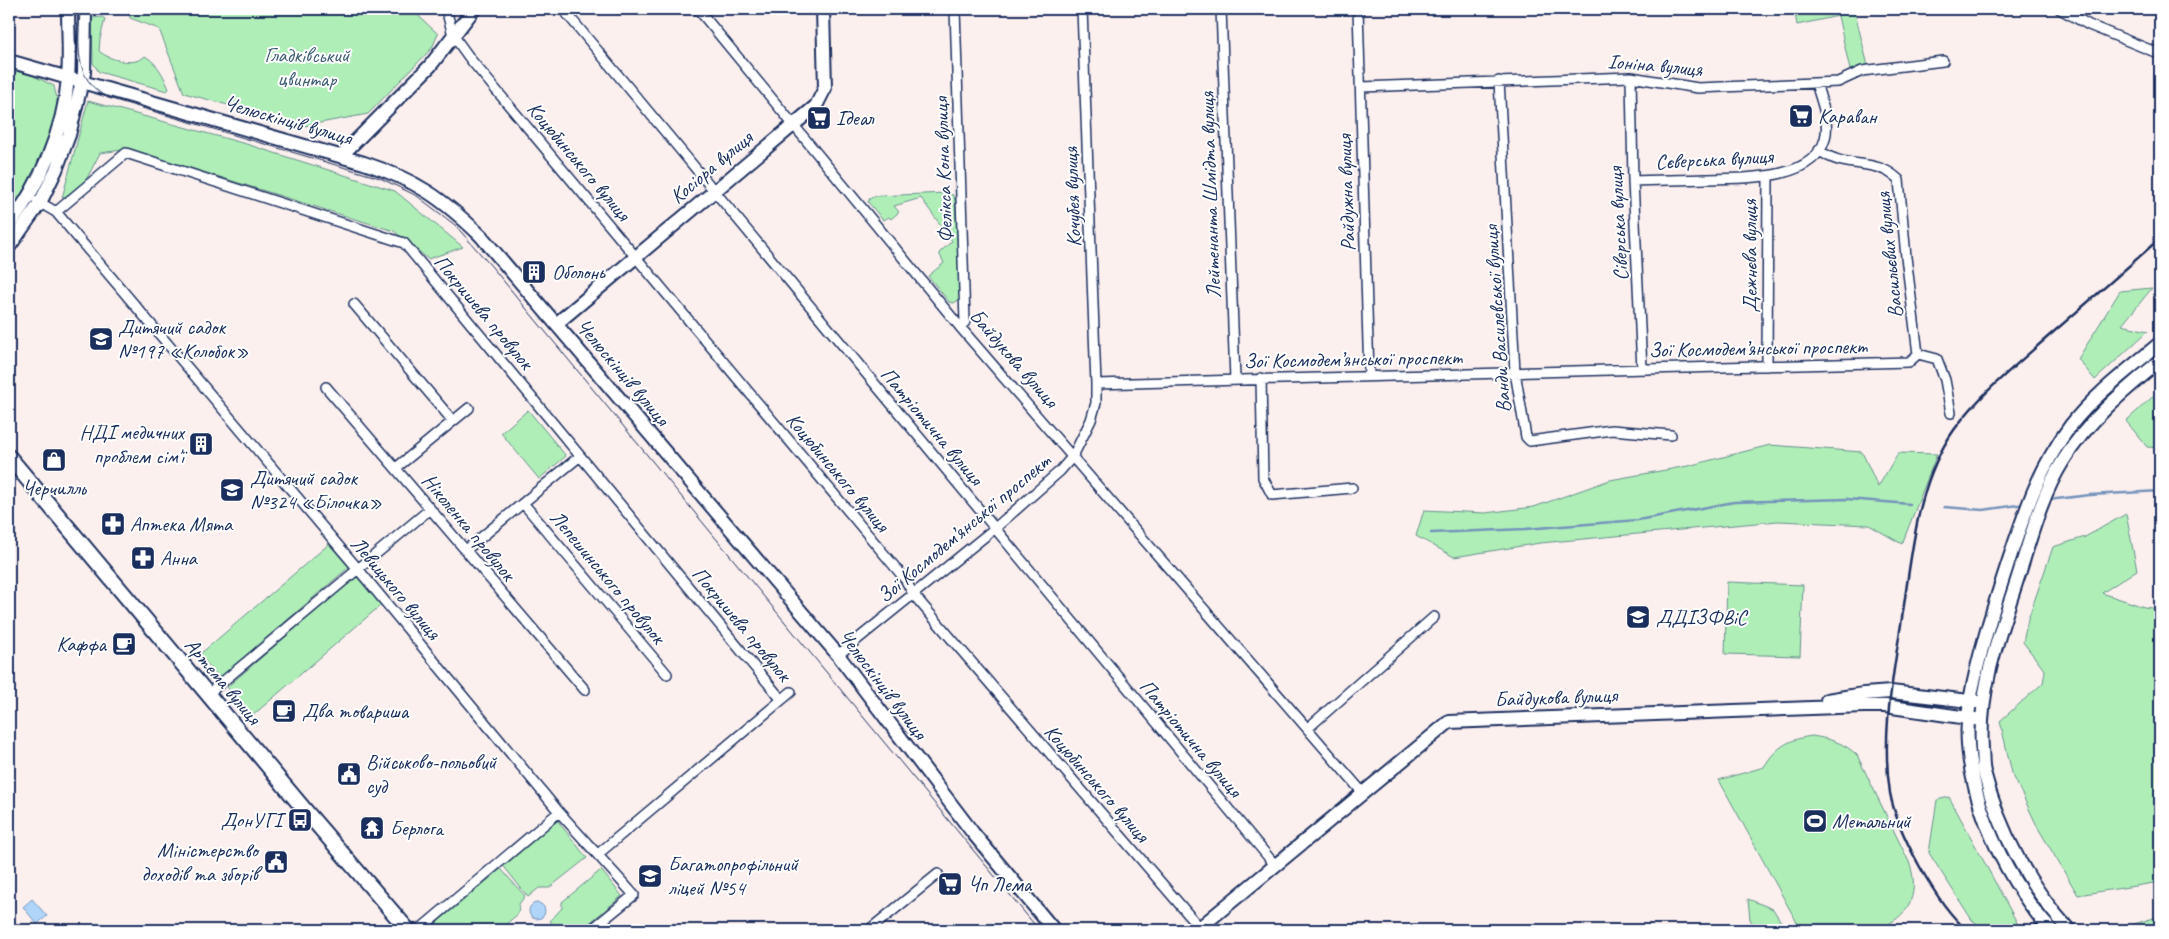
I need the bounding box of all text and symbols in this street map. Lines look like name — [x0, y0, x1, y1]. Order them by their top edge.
park label: Гладківський цвинтар — [265, 42, 351, 92]
street label: Іоніна вулиця — [1607, 48, 1705, 82]
street label: Челюскінців вулиця — [221, 89, 357, 151]
street label: Лейтенанта Шмідта вулиця — [1193, 90, 1227, 299]
street label: Фелікса Кона вулиця — [927, 95, 959, 243]
street label: Коцюбинського вулиця — [522, 96, 637, 227]
supermarket icon: Караван — [1788, 103, 1814, 129]
place label: Караван — [1818, 103, 1878, 129]
supermarket icon: Ідеал — [806, 105, 832, 131]
place label: Ідеал — [836, 105, 875, 131]
street label: Косіора вулиця — [664, 124, 759, 209]
street label: Райдужна вулиця — [1331, 133, 1361, 252]
street label: Сєверська вулиця — [1655, 143, 1775, 175]
street label: Кочубея вулиця — [1057, 145, 1087, 248]
street label: Сіверська вулиця — [1602, 165, 1634, 282]
street label: Васильєвих вулиця — [1869, 189, 1909, 319]
street label: Дежнєва вулиця — [1737, 198, 1763, 313]
street label: Ванди Василевської вулиця — [1477, 223, 1517, 414]
street label: Покришева провулок — [428, 249, 540, 376]
building icon: Оболонь — [521, 259, 547, 285]
place label: Оболонь — [552, 259, 606, 285]
street label: Байдукова вулиця — [964, 303, 1065, 414]
street label: Челюскінців вулиця — [571, 313, 676, 432]
place label: Дитячий садок №197 «Колобок» — [118, 314, 249, 364]
school or university icon: Дитячий садок №197 «Колобок» — [88, 326, 114, 352]
street label: Зої Космодем’янської проспект — [1648, 333, 1869, 363]
street label: Зої Космодем’янської проспект — [1243, 344, 1464, 374]
street label: Патріотична вулиця — [875, 362, 990, 492]
street label: Коцюбинського вулиця — [781, 407, 896, 538]
place label: НДІ медичних проблем сім'ї — [80, 419, 188, 469]
building icon: НДІ медичних проблем сім'ї — [188, 431, 214, 457]
shop icon: Черчилль — [41, 447, 67, 473]
street label: Зої Космодем’янської проспект — [872, 447, 1057, 608]
place label: Дитячий садок №324 «Білочка» — [250, 465, 382, 515]
street label: Ніколенка провулок — [416, 468, 522, 587]
place label: Черчилль — [22, 475, 87, 501]
school or university icon: Дитячий садок №324 «Білочка» — [219, 477, 245, 503]
street label: Лепешинського провулок — [545, 505, 672, 650]
pharmacy icon: Аптека Мята — [100, 511, 126, 537]
place label: Аптека Мята — [130, 511, 234, 537]
street label: Левицького вулиця — [345, 531, 448, 646]
pharmacy icon: Анна — [130, 545, 156, 571]
place label: Анна — [160, 545, 199, 571]
street label: Покришева провулок — [686, 561, 798, 688]
school or university icon: ДДІЗФВіС — [1625, 604, 1651, 630]
place label: ДДІЗФВіС — [1656, 604, 1749, 630]
street label: Челюскінців вулиця — [833, 624, 934, 746]
place label: Каффа — [57, 631, 108, 657]
cafe icon: Каффа — [111, 631, 137, 657]
street label: Артема вулиця — [179, 632, 268, 731]
street label: Патріотична вулиця — [1134, 674, 1249, 804]
street label: Байдукова вулиця — [1494, 682, 1620, 712]
cafe icon: Два товариша — [271, 698, 297, 724]
place label: Два товариша — [302, 698, 410, 724]
street label: Коцюбинського вулиця — [1039, 719, 1156, 848]
place label: Військово-польовий суд — [366, 749, 498, 799]
public building icon: Військово-польовий суд — [336, 761, 362, 787]
place label: ДонУГІ — [221, 807, 287, 833]
bus stop icon: ДонУГІ — [287, 807, 313, 833]
sports icon: Метальний — [1802, 808, 1828, 834]
place label: Метальний — [1832, 808, 1912, 834]
temple icon: Берлога — [359, 815, 385, 841]
place label: Берлога — [390, 815, 445, 841]
place label: Міністерство доходів та зборів — [141, 837, 263, 887]
public building icon: Міністерство доходів та зборів — [263, 849, 289, 875]
place label: Багатопрофільний ліцей №54 — [668, 851, 799, 901]
school or university icon: Багатопрофільний ліцей №54 — [637, 863, 663, 889]
supermarket icon: Чп Лема — [937, 871, 963, 897]
place label: Чп Лема — [968, 871, 1033, 897]

